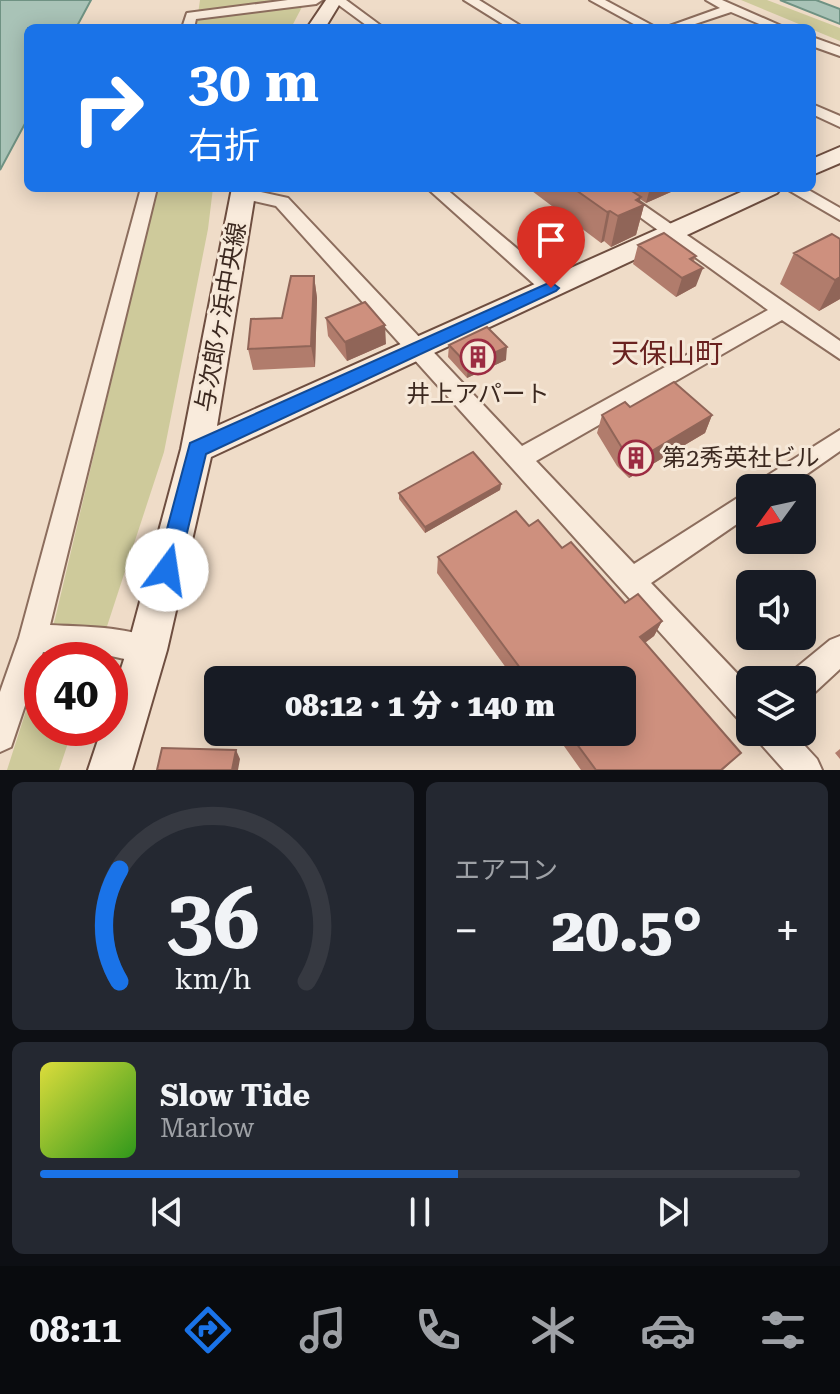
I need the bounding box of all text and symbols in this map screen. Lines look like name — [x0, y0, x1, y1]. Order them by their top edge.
text: 30 m — [188, 49, 319, 115]
icon: right — [56, 56, 160, 160]
text: 右折 — [188, 125, 260, 167]
pin — [517, 206, 585, 288]
icon: arrive — [529, 218, 573, 262]
street label: 与次郎ヶ浜中央線 — [191, 220, 251, 414]
district label: 天保山町 — [611, 337, 723, 370]
building icon: 井上アパート — [459, 338, 497, 376]
place label: 井上アパート — [406, 380, 550, 408]
building icon: 第2秀英社ビル — [617, 439, 655, 477]
place label: 第2秀英社ビル — [662, 444, 819, 472]
north arrow — [736, 474, 816, 554]
map controls — [736, 474, 816, 746]
position arrow — [125, 528, 209, 612]
button: sound — [736, 570, 816, 650]
speed limit sign: 40 — [24, 642, 128, 746]
button: layers — [736, 666, 816, 746]
text: 08:12 · 1 分 · 140 m — [285, 688, 555, 723]
text: エアコン — [454, 855, 558, 885]
text: 36 — [166, 871, 260, 968]
text: 20.5° — [552, 895, 702, 966]
text: − — [454, 905, 479, 957]
text: + — [775, 905, 800, 957]
text: km/h — [175, 962, 251, 996]
text: Slow Tide — [160, 1078, 310, 1113]
text: Marlow — [160, 1113, 254, 1143]
icon: previous — [145, 1190, 189, 1234]
icon: pause — [398, 1190, 442, 1234]
icon: next — [651, 1190, 695, 1234]
icon: directions — [180, 1302, 236, 1358]
icon: music — [295, 1302, 351, 1358]
icon: phone — [410, 1302, 466, 1358]
icon: climate — [525, 1302, 581, 1358]
icon: car — [640, 1302, 696, 1358]
icon: filters — [755, 1302, 811, 1358]
text: 08:11 — [29, 1309, 121, 1351]

